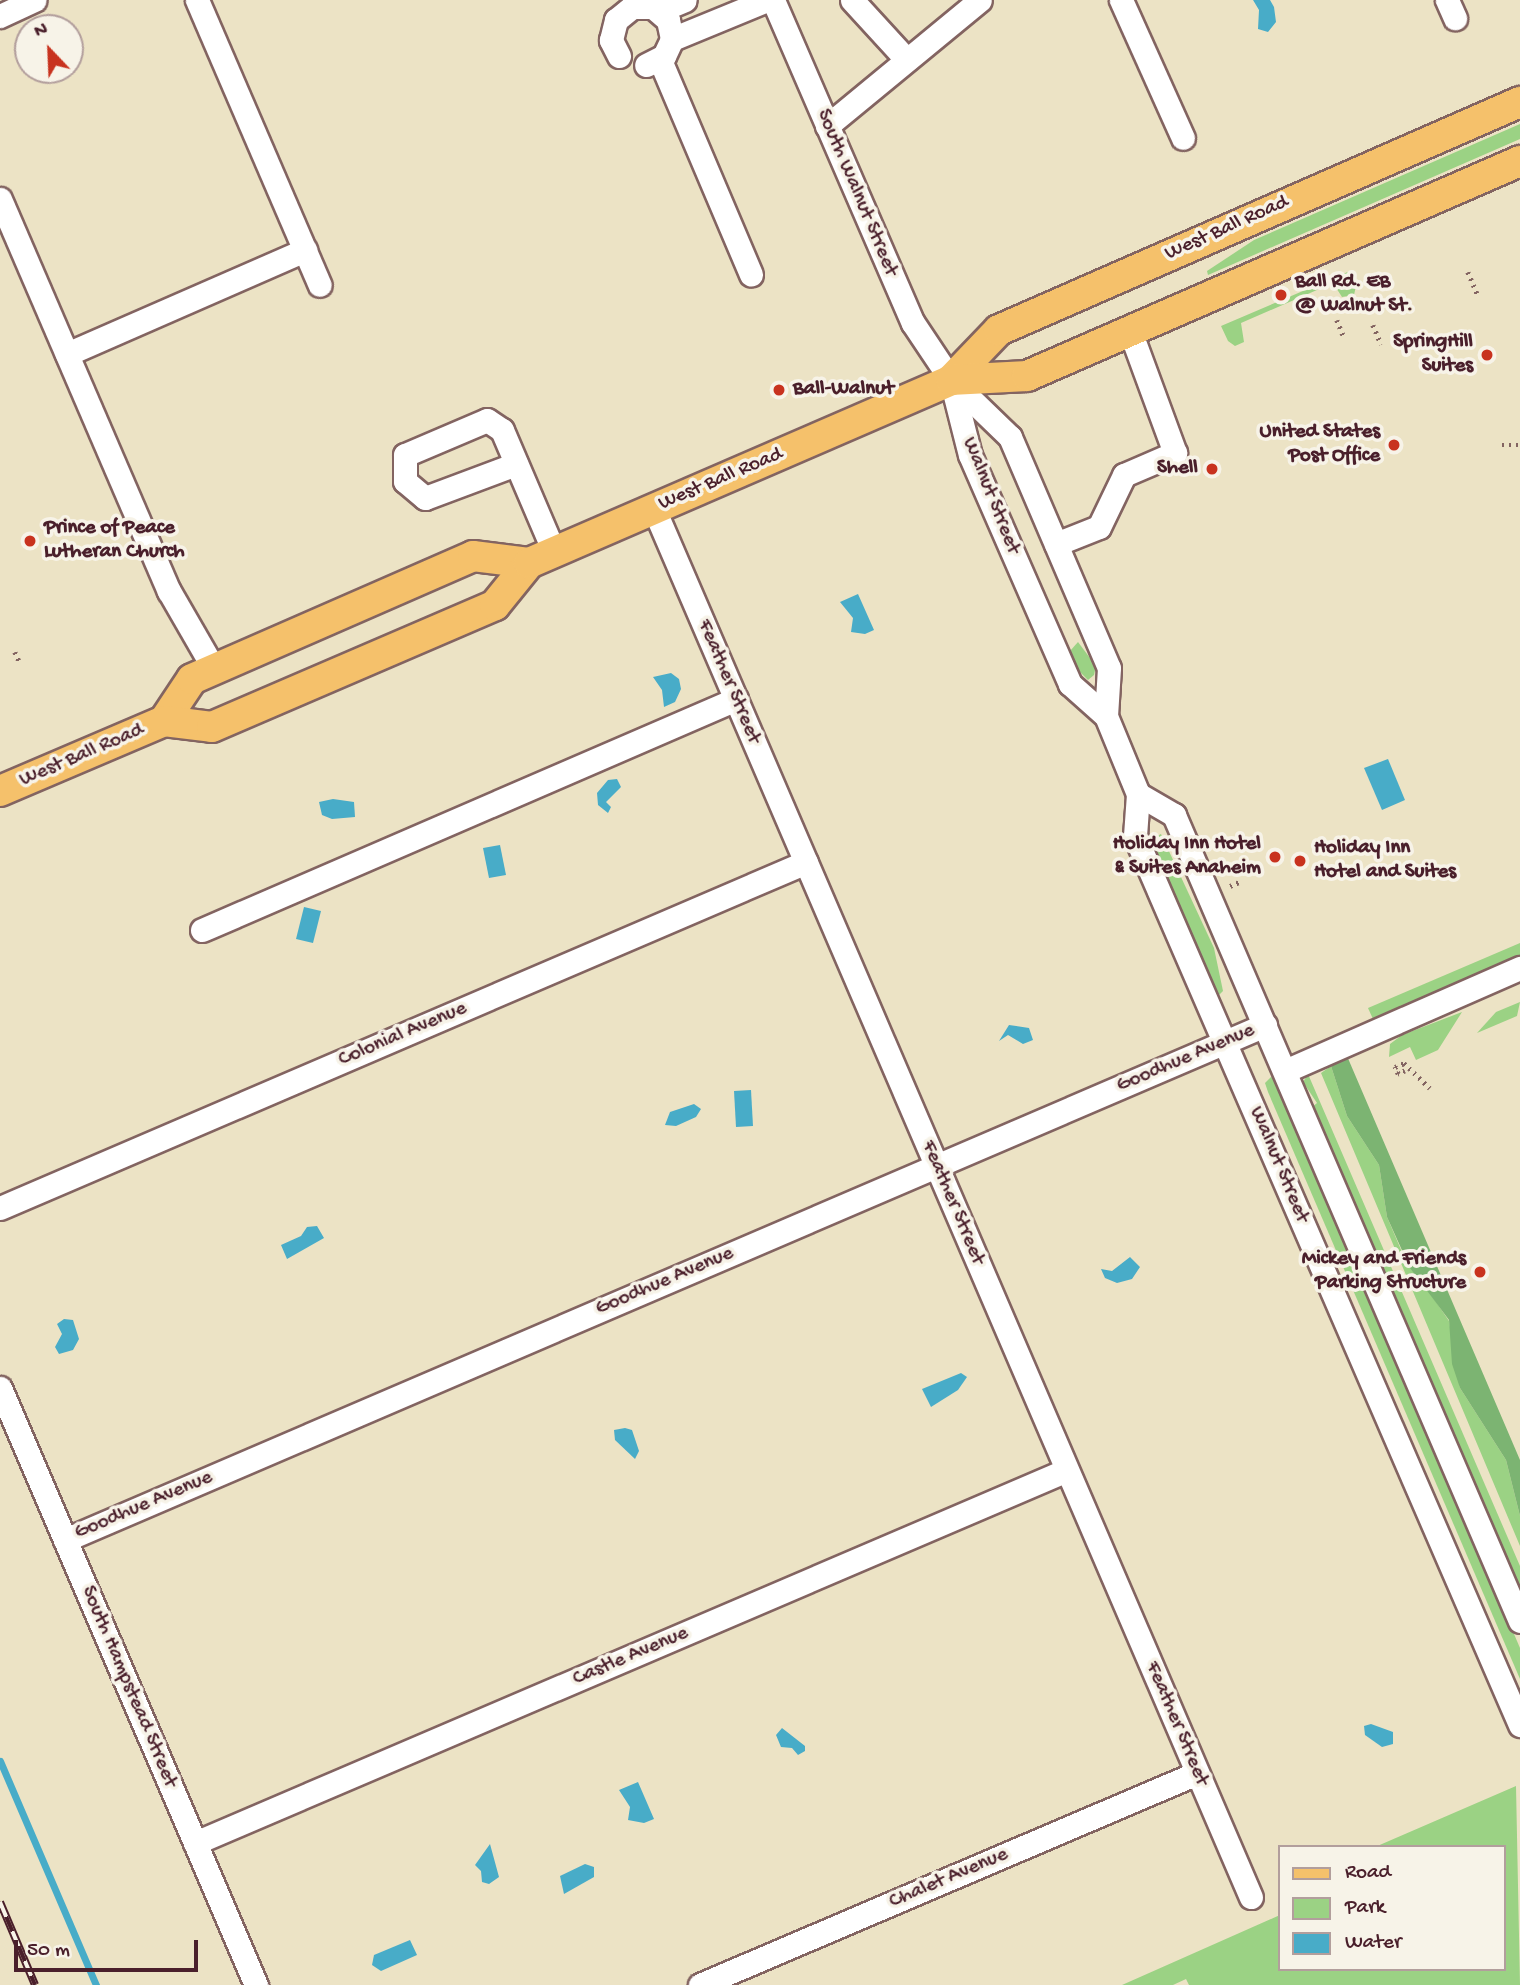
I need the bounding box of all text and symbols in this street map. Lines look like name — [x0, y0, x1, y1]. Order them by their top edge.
north arrow — [14, 14, 84, 84]
text: N — [31, 18, 52, 44]
street label: South Walnut Street — [809, 106, 903, 280]
street label: West Ball Road — [1161, 191, 1293, 267]
place label: Ball Rd. EB @ Walnut St. — [1295, 270, 1413, 320]
marker: Ball Rd. EB @ Walnut St. — [1273, 287, 1289, 303]
place label: SpringHill Suites — [1393, 330, 1473, 380]
marker: SpringHill Suites — [1479, 347, 1495, 363]
place label: Ball-Walnut — [793, 377, 894, 403]
marker: Ball-Walnut — [771, 382, 787, 398]
place label: United States Post Office — [1260, 420, 1380, 470]
street label: Walnut Street — [955, 434, 1025, 558]
marker: United States Post Office — [1386, 437, 1402, 453]
street label: West Ball Road — [655, 443, 787, 517]
place label: Shell — [1157, 456, 1198, 482]
marker: Shell — [1204, 461, 1220, 477]
place label: Prince of Peace Lutheran Church — [44, 516, 185, 566]
marker: Prince of Peace Lutheran Church — [22, 533, 38, 549]
street label: Feather Street — [691, 616, 765, 748]
street label: West Ball Road — [16, 719, 148, 793]
place label: Holiday Inn Hotel & Suites Anaheim — [1113, 832, 1261, 882]
place label: Holiday Inn Hotel and Suites — [1314, 836, 1456, 886]
marker: Holiday Inn Hotel & Suites Anaheim — [1267, 849, 1283, 865]
marker: Holiday Inn Hotel and Suites — [1292, 853, 1308, 869]
street label: Colonial Avenue — [335, 997, 471, 1073]
street label: Goodhue Avenue — [1113, 1019, 1259, 1099]
street label: Walnut Street — [1242, 1103, 1314, 1227]
street label: Feather Street — [915, 1137, 989, 1269]
street label: Goodhue Avenue — [592, 1242, 738, 1322]
place label: Mickey and Friends Parking Structure — [1302, 1247, 1466, 1297]
marker: Mickey and Friends Parking Structure — [1472, 1264, 1488, 1280]
street label: Goodhue Avenue — [71, 1466, 217, 1546]
street label: South Hampstead Street — [74, 1583, 182, 1791]
street label: Castle Avenue — [569, 1621, 693, 1693]
street label: Feather Street — [1139, 1658, 1213, 1790]
street label: Chalet Avenue — [886, 1843, 1012, 1915]
legend — [1278, 1845, 1506, 1971]
text: Road — [1345, 1861, 1391, 1886]
text: Park — [1345, 1896, 1385, 1921]
scale bar — [18, 1926, 201, 1970]
text: Water — [1345, 1931, 1401, 1956]
text: 50 m — [27, 1939, 70, 1964]

